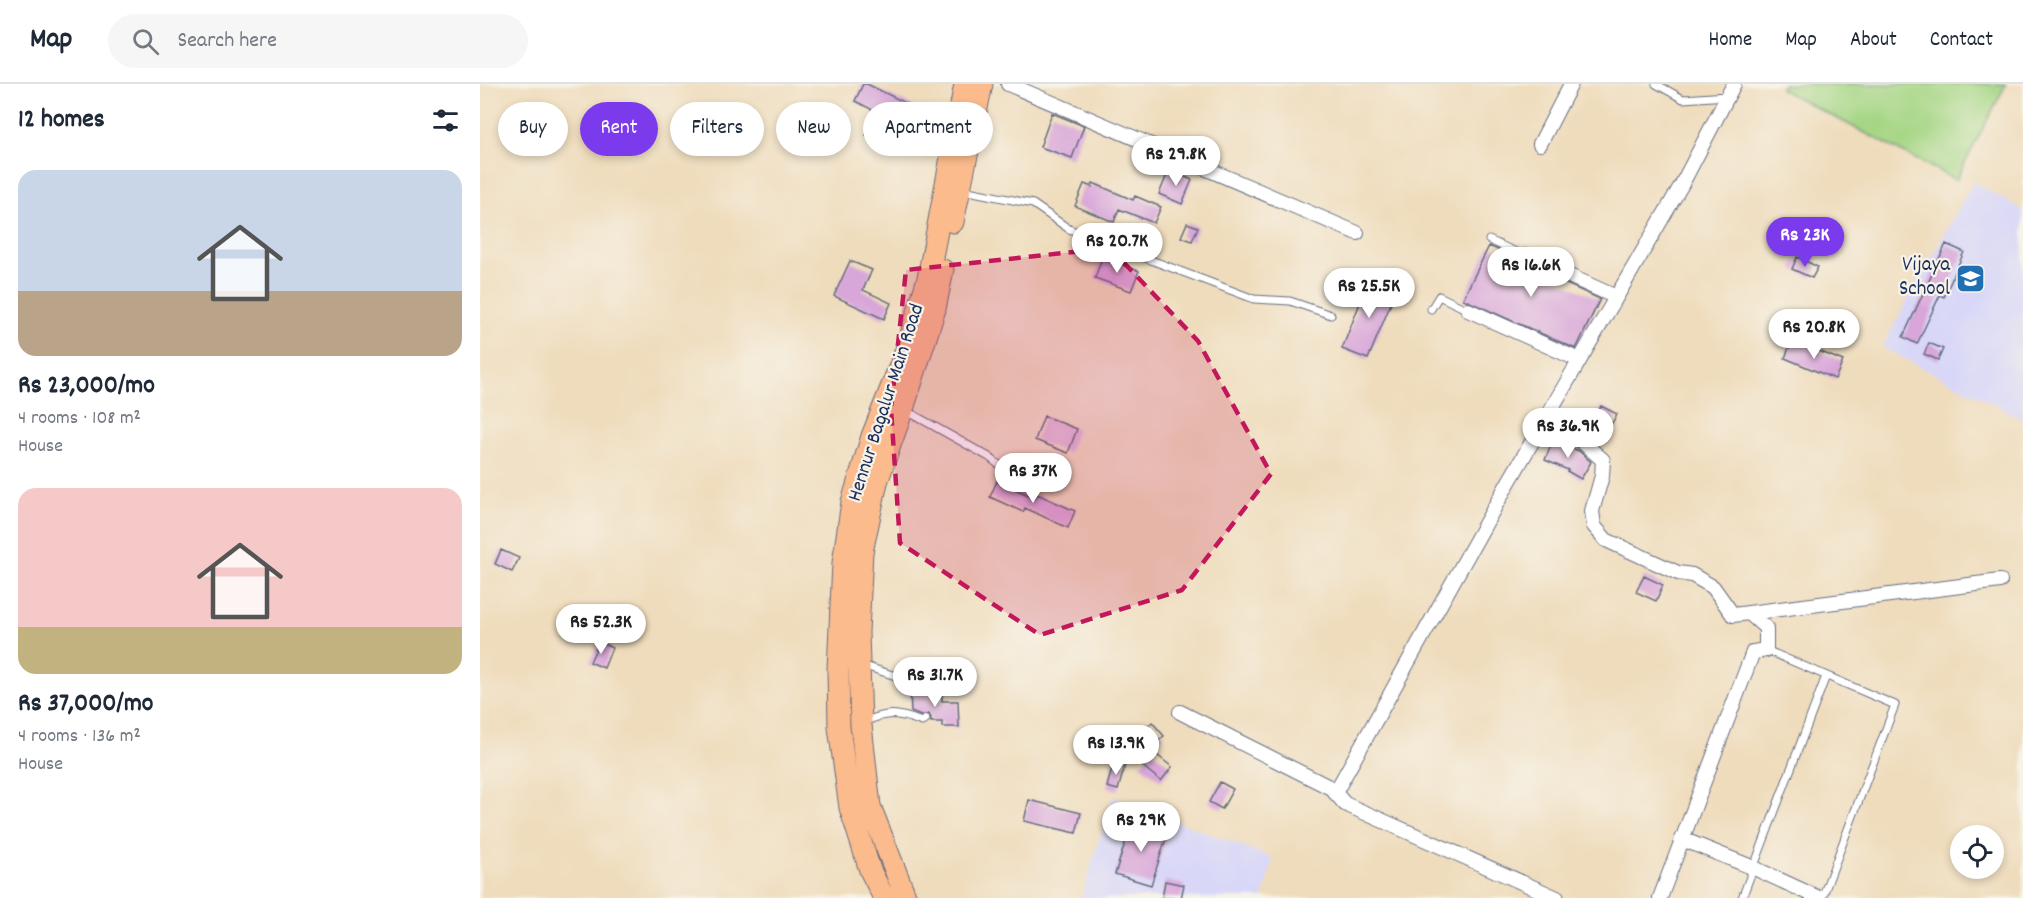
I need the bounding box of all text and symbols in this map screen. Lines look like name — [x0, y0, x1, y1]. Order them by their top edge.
search box — [108, 14, 528, 68]
text: Map — [30, 21, 72, 61]
icon: search — [129, 25, 162, 58]
text: Search here — [177, 26, 277, 57]
text: Home — [1708, 26, 1752, 56]
text: Map — [1785, 26, 1817, 56]
text: About — [1850, 26, 1897, 56]
text: Contact — [1930, 26, 1993, 56]
text: 12 homes — [18, 102, 105, 139]
chip: Buy — [498, 102, 568, 156]
chip: Rent — [580, 102, 658, 156]
chip: Filters — [670, 102, 764, 156]
chip: New — [776, 102, 851, 156]
chip: Apartment — [863, 102, 993, 156]
icon: filters — [429, 104, 462, 137]
pin: Rs 29.8K — [1114, 136, 1238, 187]
text: Rs 29.8K — [1145, 141, 1207, 169]
icon: home — [186, 209, 294, 317]
pin: Rs 23K — [1756, 217, 1854, 268]
text: Rs 23K — [1780, 222, 1830, 250]
pin: Rs 20.7K — [1055, 223, 1179, 274]
text: Rs 20.7K — [1086, 228, 1148, 256]
pin: Rs 16.6K — [1469, 247, 1593, 298]
place label: Vijaya School — [1899, 251, 1951, 305]
text: Rs 16.6K — [1501, 252, 1561, 280]
school or university icon: Vijaya School — [1955, 262, 1987, 294]
pin: Rs 25.5K — [1307, 268, 1431, 319]
text: Rs 25.5K — [1338, 273, 1400, 301]
street label: Hennur Bagalur Main Road — [841, 300, 933, 506]
pin: Rs 20.8K — [1752, 309, 1876, 360]
text: Rs 20.8K — [1783, 314, 1845, 342]
text: Rs 23,000/mo — [18, 368, 155, 405]
text: 4 rooms · 108 m² — [18, 405, 141, 433]
pin: Rs 36.9K — [1506, 408, 1630, 459]
text: Rs 36.9K — [1536, 413, 1600, 441]
text: House — [18, 433, 63, 461]
pin: Rs 37K — [984, 453, 1082, 504]
text: Rs 37K — [1009, 458, 1057, 486]
icon: home — [186, 527, 294, 635]
pin: Rs 52.3K — [539, 604, 663, 655]
text: Rs 52.3K — [570, 609, 632, 637]
pin: Rs 31.7K — [873, 657, 997, 708]
text: Rs 31.7K — [907, 662, 963, 690]
text: Rs 37,000/mo — [18, 686, 153, 723]
text: 4 rooms · 136 m² — [18, 723, 141, 751]
pin: Rs 13.9K — [1054, 725, 1178, 776]
text: Rs 13.9K — [1087, 730, 1145, 758]
text: House — [18, 751, 63, 779]
pin: Rs 29K — [1092, 802, 1190, 853]
text: Rs 29K — [1116, 807, 1166, 835]
map controls — [1950, 825, 2004, 879]
button: locate — [1950, 825, 2004, 879]

